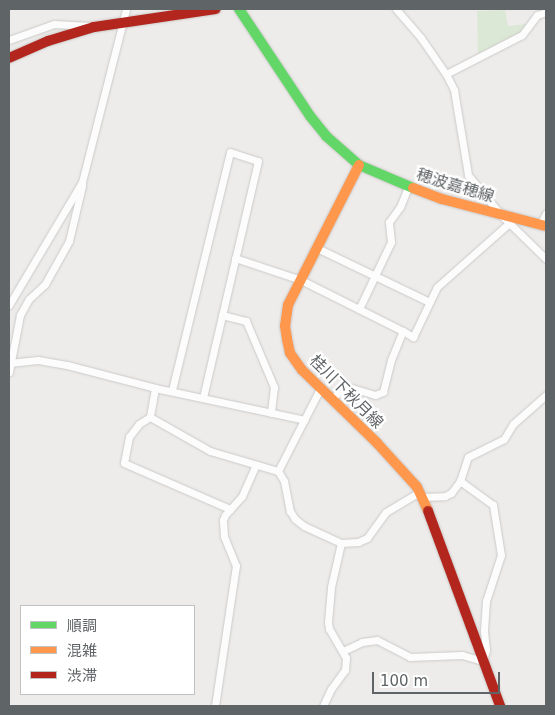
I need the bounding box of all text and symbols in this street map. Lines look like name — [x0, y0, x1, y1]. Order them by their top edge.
street label: 穂波嘉穂線 — [414, 165, 496, 207]
street label: 桂川下秋月線 — [305, 351, 387, 433]
legend — [20, 605, 195, 695]
text: 順調 — [67, 617, 97, 635]
text: 混雑 — [67, 642, 97, 660]
scale bar — [375, 662, 502, 694]
text: 渋滞 — [67, 667, 97, 685]
text: 100 m — [380, 672, 428, 690]

